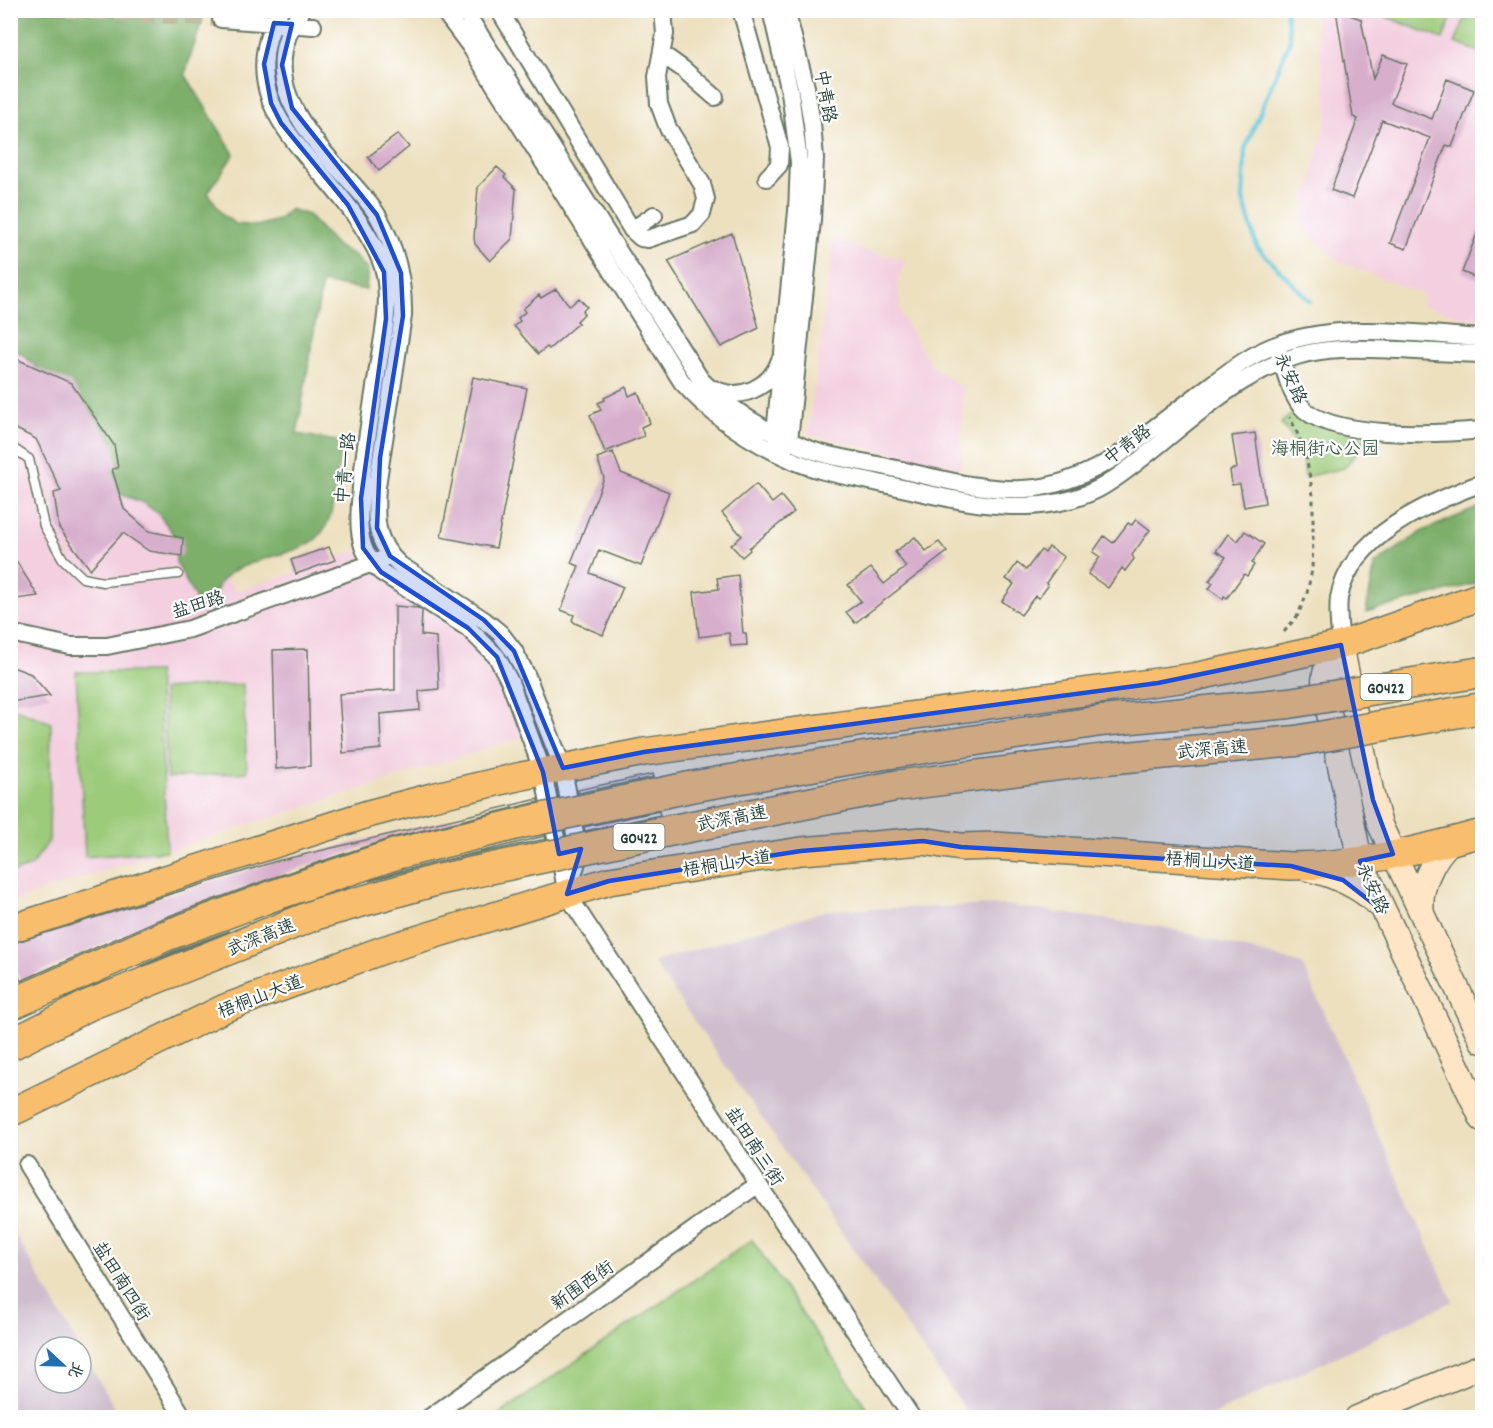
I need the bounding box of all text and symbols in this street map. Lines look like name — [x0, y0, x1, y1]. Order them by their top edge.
street label: 中青路 — [807, 68, 841, 125]
street label: 永安路 — [1266, 349, 1311, 409]
street label: 中青路 — [1099, 420, 1158, 472]
street label: 中青一路 — [331, 431, 364, 505]
park label: 海桐街心公园 — [1271, 438, 1379, 463]
street label: 盐田路 — [169, 587, 228, 626]
road number: G0422 — [1360, 674, 1412, 700]
street label: 武深高速 — [1175, 736, 1249, 767]
street label: 武深高速 — [695, 801, 770, 840]
road number: G0422 — [614, 824, 664, 850]
street label: 梧桐山大道 — [681, 846, 774, 885]
street label: 梧桐山大道 — [1164, 848, 1256, 879]
street label: 永安路 — [1348, 859, 1393, 919]
street label: 武深高速 — [224, 914, 300, 964]
street label: 梧桐山大道 — [214, 971, 307, 1026]
street label: 盐田南三街 — [718, 1103, 788, 1192]
street label: 盐田南四街 — [85, 1238, 154, 1327]
street label: 新围西街 — [547, 1256, 620, 1318]
north arrow — [33, 1335, 93, 1395]
text: 北 — [61, 1358, 88, 1381]

